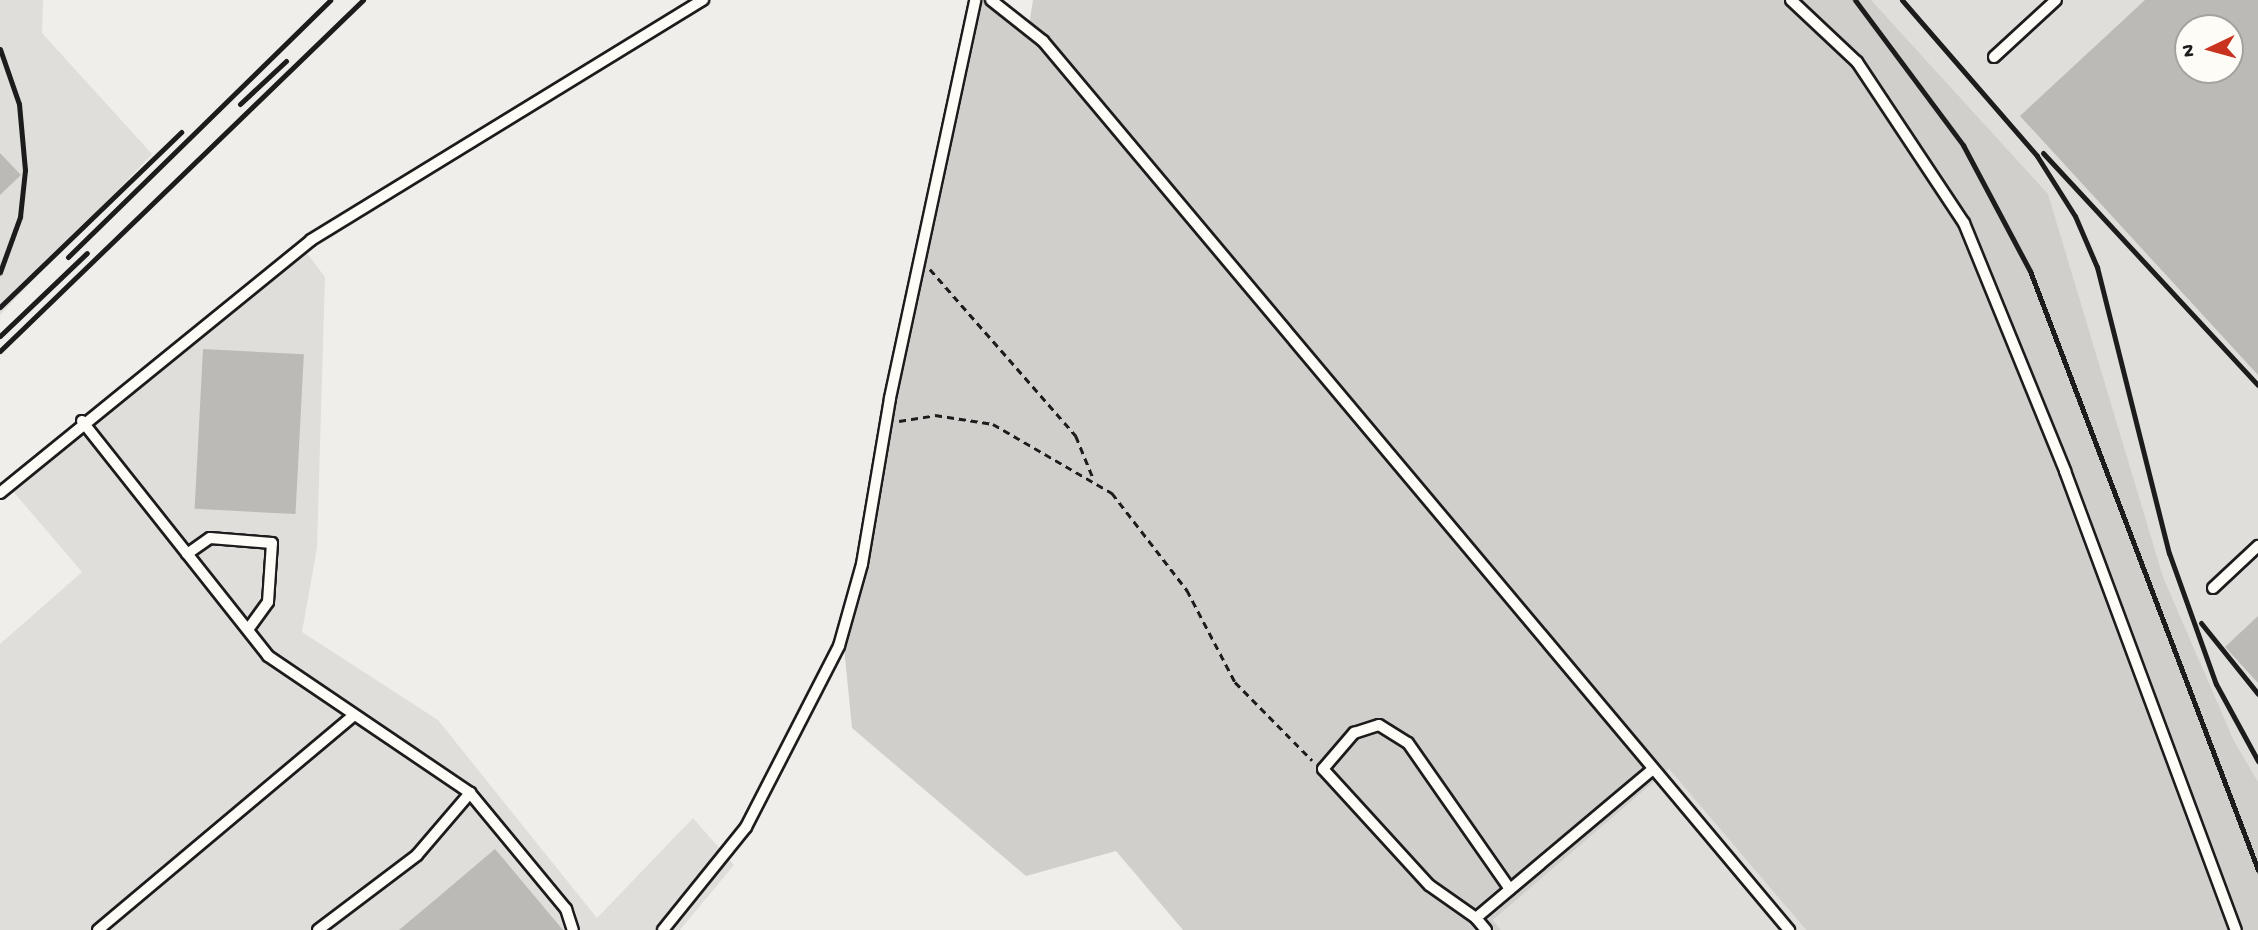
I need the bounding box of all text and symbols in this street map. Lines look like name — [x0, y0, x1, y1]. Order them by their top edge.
north arrow — [2174, 14, 2244, 84]
text: N — [2178, 44, 2202, 58]

